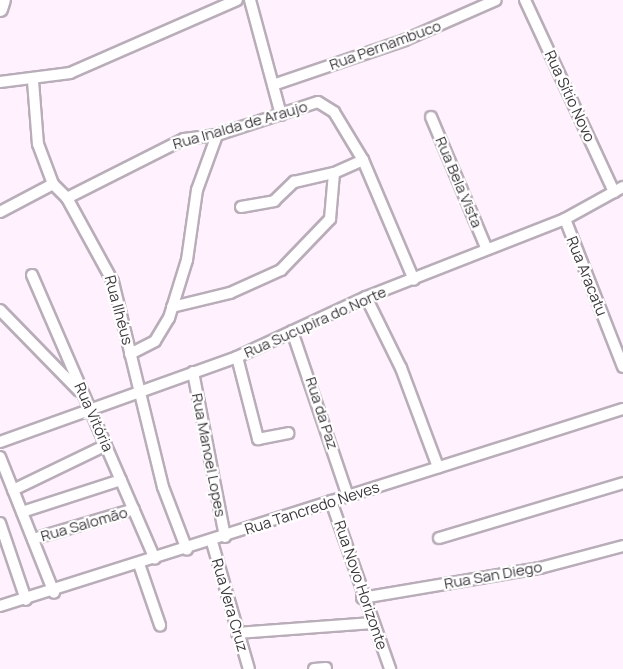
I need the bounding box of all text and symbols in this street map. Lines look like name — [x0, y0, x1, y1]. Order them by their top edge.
street label: Rua Pernambuco — [327, 16, 443, 74]
street label: Rua Sítio Novo — [541, 47, 599, 145]
street label: Rua Inalda de Araujo — [171, 97, 309, 153]
street label: Rua Bela Vista — [432, 134, 486, 230]
street label: Rua Aracatu — [563, 234, 611, 318]
street label: Rua Ilhéus — [101, 273, 137, 347]
street label: Rua Sucupira do Norte — [241, 283, 389, 361]
street label: Rua da Paz — [302, 375, 342, 451]
street label: Rua Vitória — [71, 380, 117, 454]
street label: Rua Manoel Lopes — [188, 392, 230, 518]
street label: Rua Tancredo Neves — [242, 478, 382, 538]
street label: Rua Salomão — [38, 503, 130, 545]
street label: Rua Novo Horizonte — [330, 518, 392, 652]
street label: Rua Vera Cruz — [208, 556, 252, 654]
street label: Rua San Diego — [443, 558, 543, 592]

